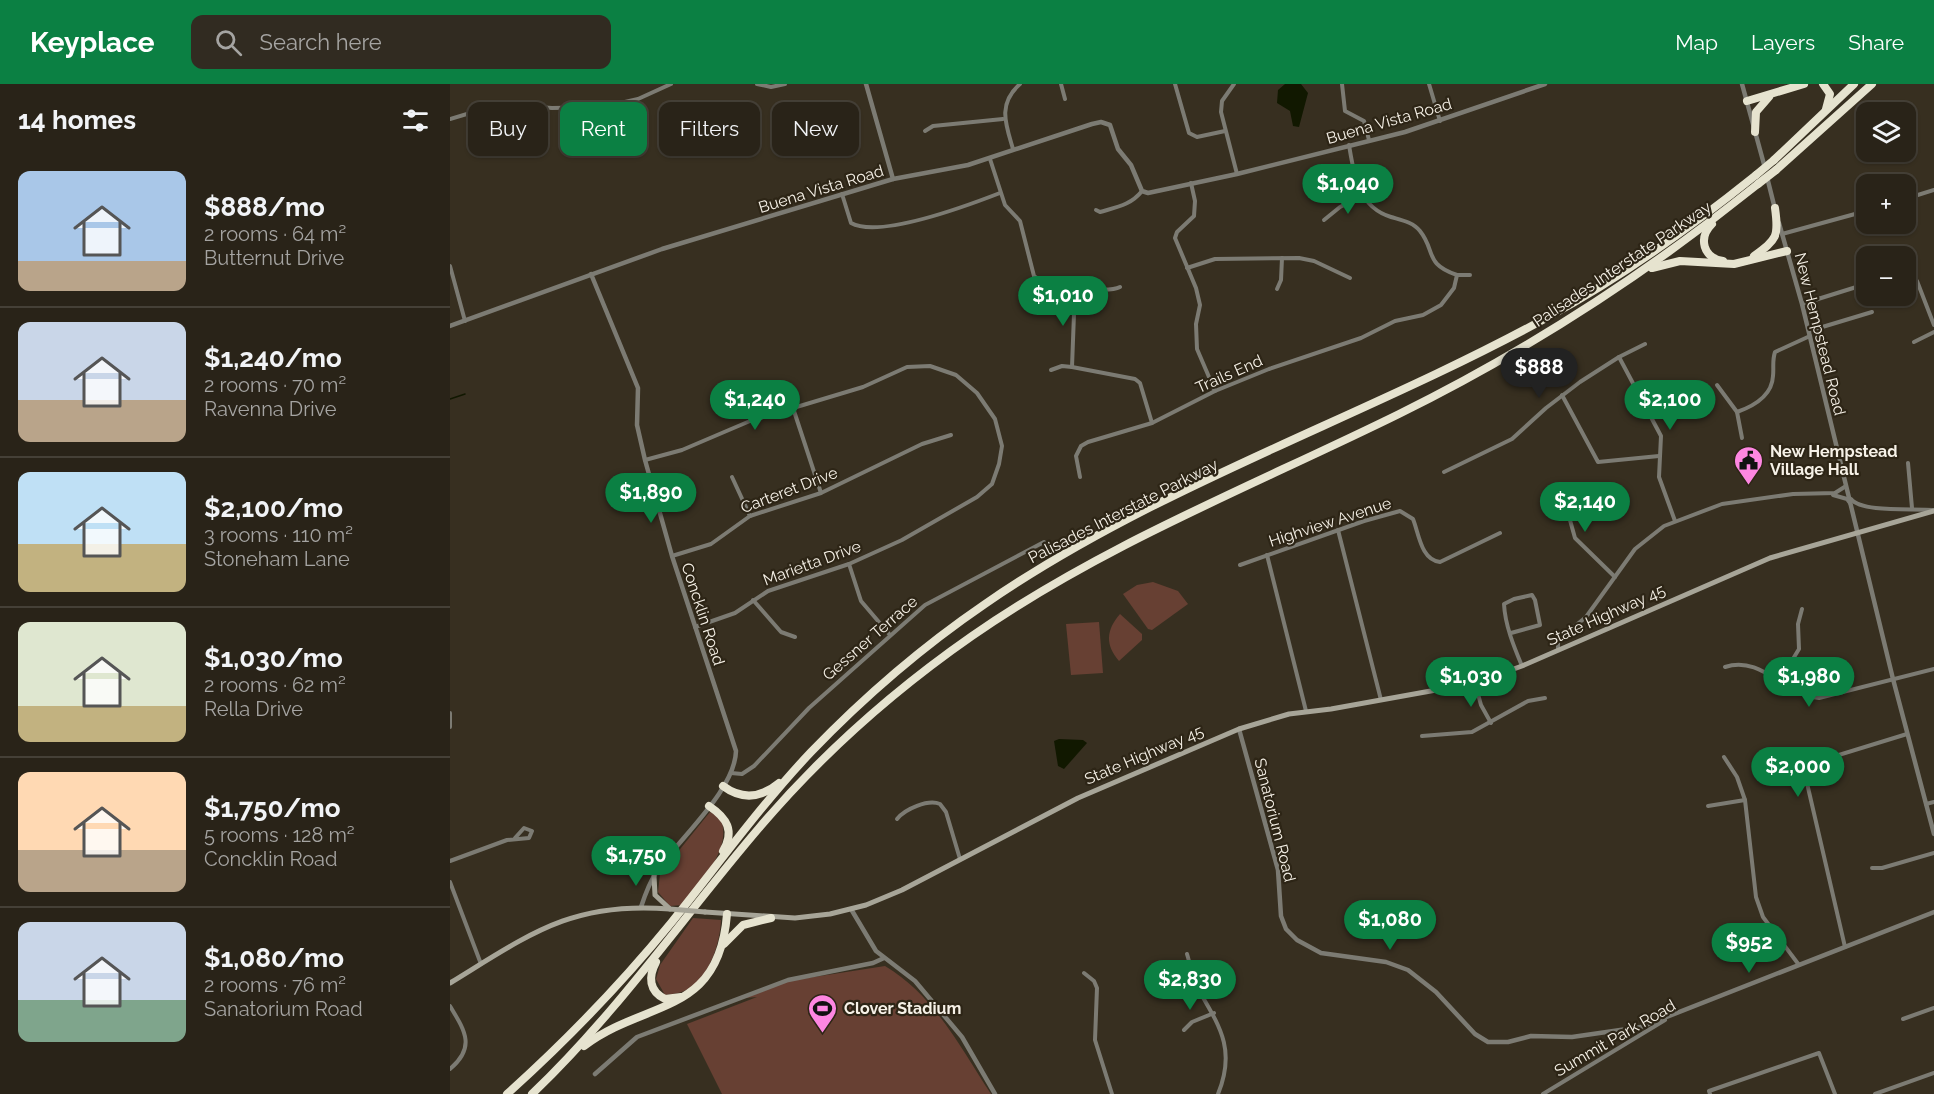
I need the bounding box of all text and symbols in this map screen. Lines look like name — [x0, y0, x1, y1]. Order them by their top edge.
search box — [191, 15, 611, 69]
text: Keyplace — [30, 26, 155, 59]
icon: search — [212, 26, 245, 59]
text: Search here — [260, 29, 382, 55]
text: Map — [1675, 30, 1718, 55]
text: Layers — [1751, 30, 1815, 55]
text: Share — [1848, 30, 1904, 55]
street label: Buena Vista Road — [1324, 94, 1454, 148]
chip: Buy — [468, 102, 548, 156]
chip: Rent — [560, 102, 647, 156]
chip: Filters — [659, 102, 760, 156]
chip: New — [772, 102, 859, 156]
map controls — [1856, 102, 1916, 306]
button: layers — [1856, 102, 1916, 162]
icon: filters — [399, 104, 432, 137]
text: 14 homes — [18, 105, 136, 135]
street label: Buena Vista Road — [756, 161, 886, 217]
pin: $1,040 — [1299, 164, 1397, 215]
text: $1,040 — [1316, 171, 1380, 195]
button: + — [1856, 174, 1916, 234]
text: $888/mo — [204, 192, 325, 222]
icon: home — [66, 195, 138, 267]
street label: Palisades Interstate Parkway — [1529, 197, 1715, 331]
text: 2 rooms · 64 m² — [204, 222, 346, 246]
text: Butternut Drive — [204, 246, 344, 270]
button: − — [1856, 246, 1916, 306]
street label: New Hempstead Road — [1791, 251, 1849, 417]
pin: $1,010 — [1014, 276, 1112, 327]
text: $1,010 — [1032, 283, 1094, 307]
text: $1,240/mo — [204, 343, 342, 373]
icon: home — [66, 346, 138, 418]
pin: $888 — [1503, 348, 1575, 399]
street label: Trails End — [1193, 351, 1265, 397]
text: $888 — [1515, 355, 1563, 379]
text: 2 rooms · 70 m² — [204, 373, 346, 397]
pin: $1,240 — [706, 380, 804, 431]
pin: $2,100 — [1621, 380, 1719, 431]
text: $1,240 — [724, 387, 786, 411]
text: $2,100 — [1638, 387, 1702, 411]
text: Ravenna Drive — [204, 397, 337, 421]
place label: New Hempstead Village Hall — [1770, 442, 1898, 479]
public building icon: New Hempstead Village Hall — [1733, 444, 1765, 486]
street label: Palisades Interstate Parkway — [1025, 455, 1221, 567]
street label: Carteret Drive — [738, 463, 840, 517]
pin: $1,890 — [602, 473, 700, 524]
text: $1,890 — [619, 480, 683, 504]
pin: $2,140 — [1536, 482, 1634, 533]
text: $2,140 — [1554, 489, 1616, 513]
text: $2,100/mo — [204, 493, 343, 523]
street label: Highview Avenue — [1266, 493, 1394, 551]
icon: home — [66, 496, 138, 568]
text: 3 rooms · 110 m² — [204, 523, 353, 547]
street label: Marietta Drive — [760, 536, 864, 590]
text: Stoneham Lane — [204, 547, 350, 571]
street label: Concklin Road — [677, 560, 729, 668]
street label: State Highway 45 — [1544, 580, 1668, 650]
street label: Gessner Terrace — [819, 592, 921, 684]
text: $1,030/mo — [204, 643, 343, 673]
icon: home — [66, 646, 138, 718]
pin: $1,030 — [1422, 657, 1520, 708]
pin: $1,980 — [1760, 657, 1858, 708]
text: $1,030 — [1440, 664, 1502, 688]
text: $1,980 — [1777, 664, 1841, 688]
text: 2 rooms · 62 m² — [204, 673, 346, 697]
text: Rella Drive — [204, 697, 303, 721]
street label: State Highway 45 — [1082, 721, 1207, 789]
pin: $2,000 — [1749, 747, 1847, 798]
text: $2,000 — [1765, 754, 1831, 778]
street label: Sanatorium Road — [1250, 756, 1300, 884]
text: $1,750/mo — [204, 793, 340, 823]
icon: home — [66, 796, 138, 868]
text: 5 rooms · 128 m² — [204, 823, 355, 847]
pin: $1,750 — [587, 836, 685, 887]
text: $1,750 — [605, 843, 667, 867]
text: Concklin Road — [204, 847, 337, 871]
pin: $1,080 — [1341, 900, 1439, 951]
text: $1,080 — [1358, 907, 1422, 931]
pin: $952 — [1713, 923, 1785, 974]
text: $952 — [1726, 930, 1772, 954]
text: $1,080/mo — [204, 943, 344, 973]
icon: home — [66, 946, 138, 1018]
pin: $2,830 — [1141, 960, 1239, 1011]
text: $2,830 — [1158, 967, 1222, 991]
text: 2 rooms · 76 m² — [204, 973, 346, 997]
sports icon: Clover Stadium — [807, 992, 839, 1034]
street label: Summit Park Road — [1551, 996, 1679, 1080]
text: Sanatorium Road — [204, 997, 363, 1021]
place label: Clover Stadium — [844, 999, 961, 1018]

